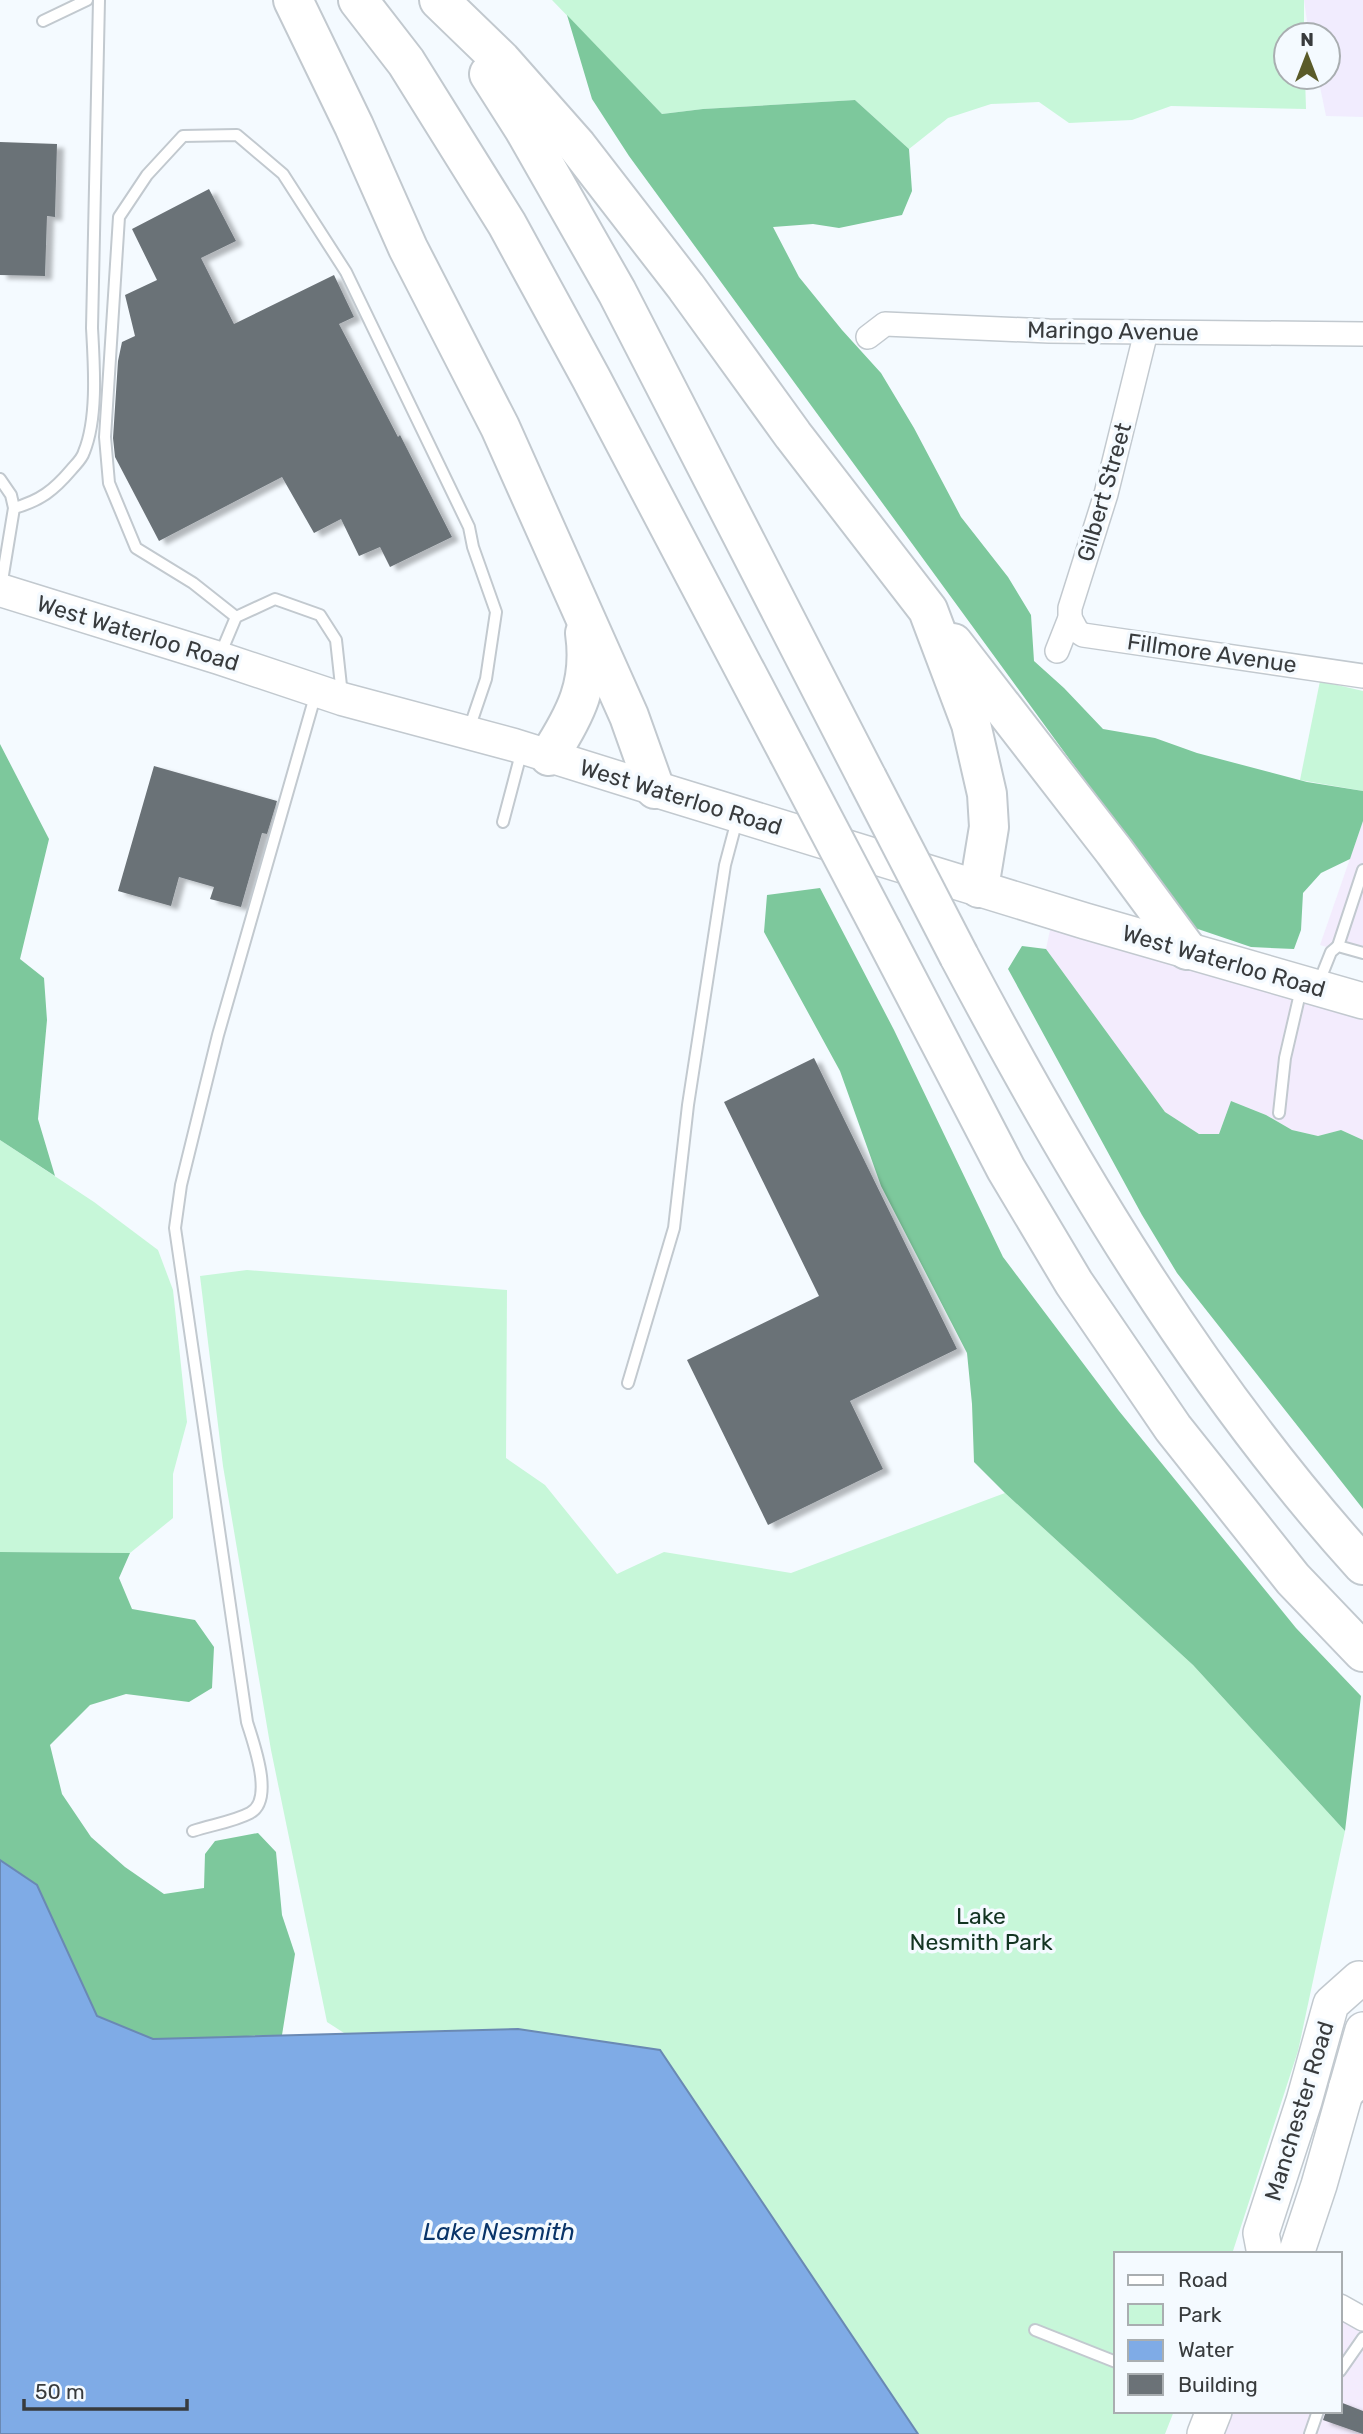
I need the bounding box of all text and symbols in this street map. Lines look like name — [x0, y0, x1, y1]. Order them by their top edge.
north arrow — [1272, 21, 1342, 91]
text: N — [1300, 28, 1314, 51]
street label: Maringo Avenue — [1027, 316, 1199, 346]
street label: Gilbert Street — [1071, 419, 1137, 565]
street label: West Waterloo Road — [33, 589, 243, 677]
street label: Fillmore Avenue — [1125, 627, 1299, 679]
street label: West Waterloo Road — [576, 753, 786, 841]
street label: West Waterloo Road — [1119, 919, 1329, 1003]
park label: Lake Nesmith Park — [909, 1902, 1053, 1956]
street label: Manchester Road — [1258, 2018, 1340, 2204]
water label: Lake Nesmith — [423, 2218, 575, 2246]
legend — [1114, 2252, 1342, 2413]
text: Road — [1178, 2267, 1228, 2292]
text: Park — [1178, 2302, 1222, 2327]
text: Water — [1178, 2337, 1234, 2362]
scale bar — [24, 2368, 187, 2412]
text: Building — [1178, 2372, 1258, 2397]
text: 50 m — [35, 2379, 85, 2404]

